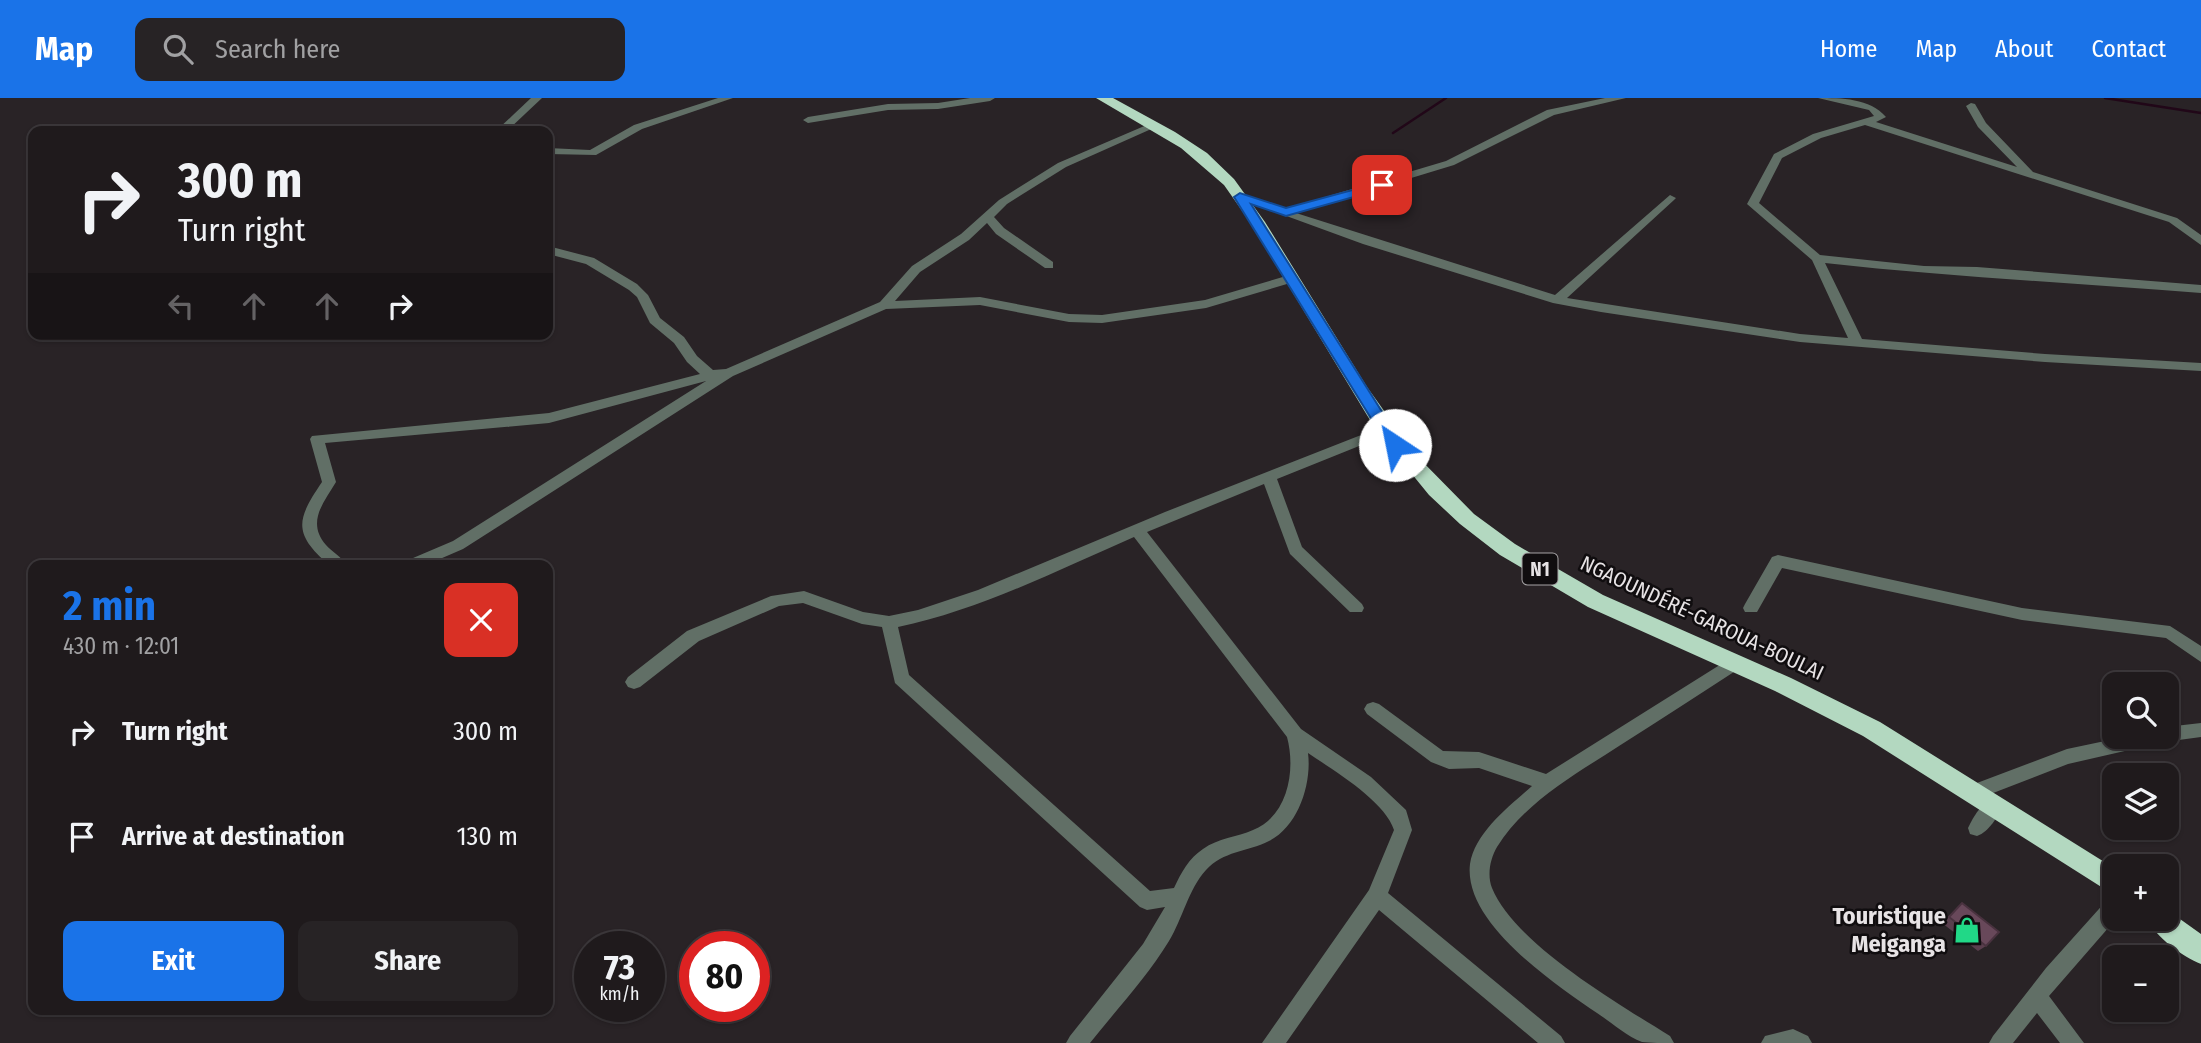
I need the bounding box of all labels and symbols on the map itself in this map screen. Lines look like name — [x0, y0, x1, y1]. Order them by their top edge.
pin — [1352, 155, 1412, 215]
position arrow — [1358, 408, 1432, 482]
street label: NGAOUNDÉRÉ-GAROUA-BOULAI — [1576, 550, 1828, 686]
road number: N1 — [1522, 554, 1558, 584]
place label: Touristique Meiganga — [1832, 902, 1946, 958]
shop icon: Touristique Meiganga — [1952, 915, 1982, 945]
speed limit sign: 80 — [679, 931, 770, 1022]

